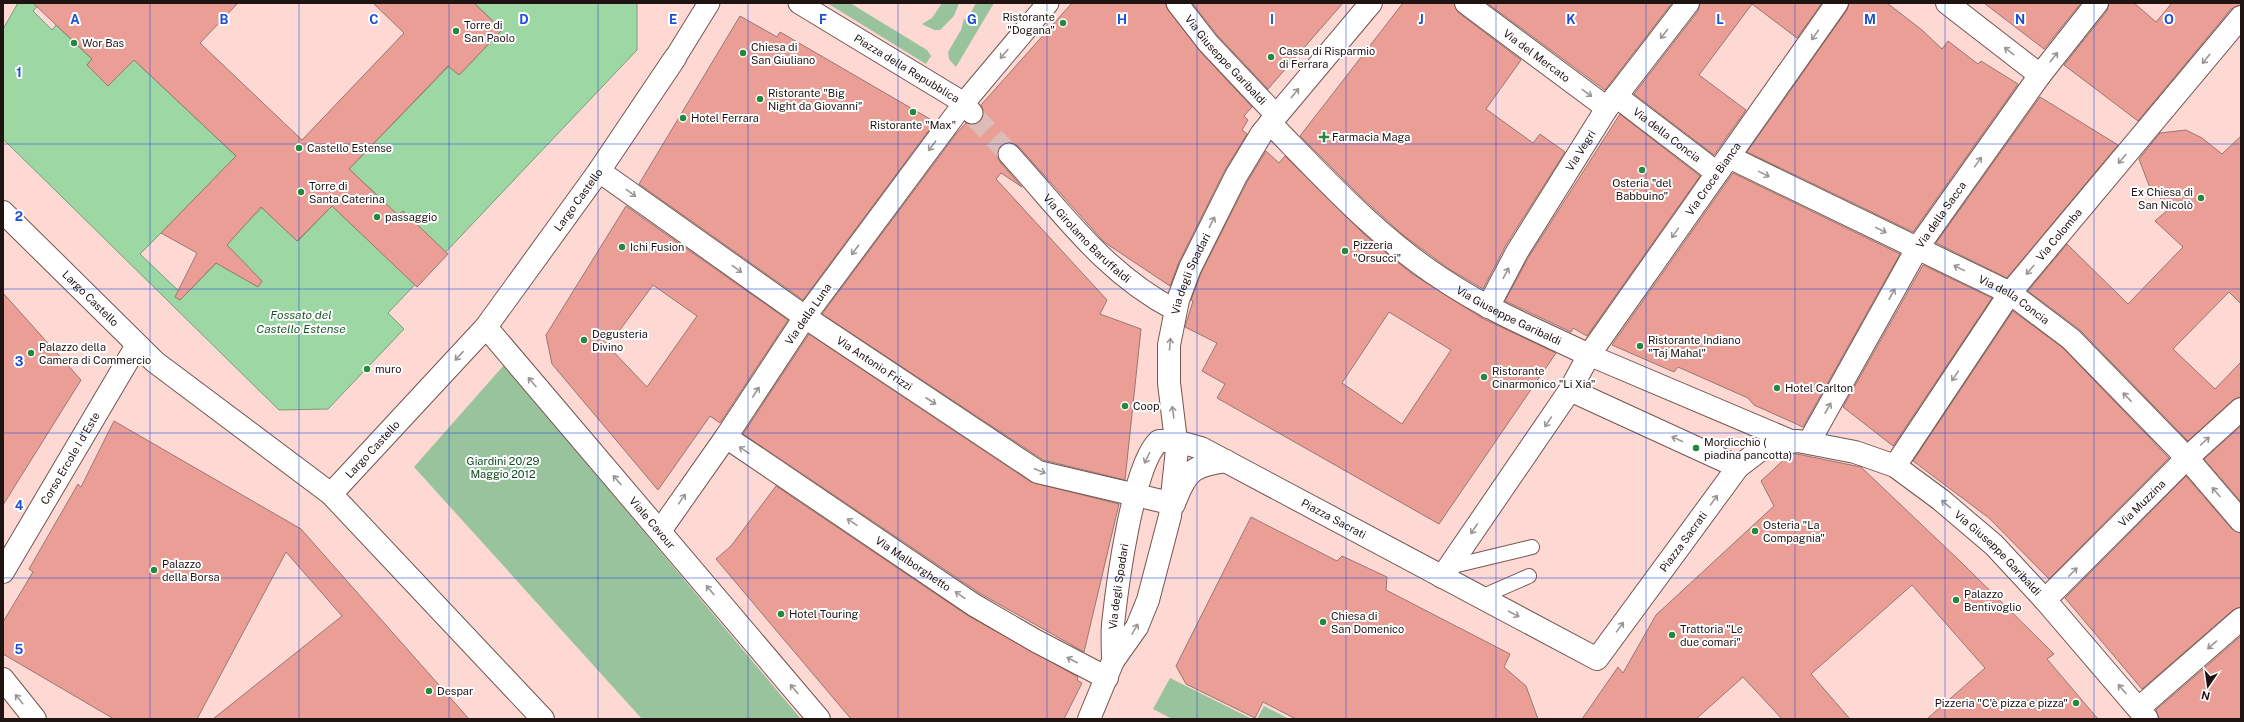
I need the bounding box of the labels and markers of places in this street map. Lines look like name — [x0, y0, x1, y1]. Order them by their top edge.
place label: Ristorante "Dogana" — [1002, 11, 1055, 36]
marker: Ristorante "Dogana" — [1058, 18, 1068, 28]
place label: Torre di San Paolo — [464, 19, 515, 44]
marker: Torre di San Paolo — [451, 26, 461, 36]
place label: Wor Bas — [82, 37, 125, 49]
marker: Wor Bas — [69, 38, 79, 48]
place label: Chiesa di San Giuliano — [751, 41, 815, 66]
place label: Cassa di Risparmio di Ferrara — [1279, 45, 1375, 70]
marker: Chiesa di San Giuliano — [738, 48, 748, 58]
marker: Cassa di Risparmio di Ferrara — [1266, 52, 1276, 62]
place label: Ristorante "Big Night da Giovanni" — [768, 87, 862, 112]
marker: Ristorante "Big Night da Giovanni" — [755, 94, 765, 104]
marker: Ristorante "Max" — [908, 107, 918, 117]
place label: Hotel Ferrara — [691, 112, 759, 124]
marker: Hotel Ferrara — [678, 113, 688, 123]
place label: Ristorante "Max" — [870, 119, 956, 131]
place label: Farmacia Maga — [1332, 131, 1410, 143]
marker: Farmacia Maga — [1319, 132, 1329, 142]
place label: Castello Estense — [307, 142, 392, 154]
marker: Castello Estense — [294, 143, 304, 153]
marker: Osteria "del Babbuino" — [1637, 165, 1647, 175]
place label: Osteria "del Babbuino" — [1612, 177, 1672, 202]
place label: Torre di Santa Caterina — [309, 180, 385, 205]
place label: Ex Chiesa di San Nicolò — [2131, 186, 2193, 211]
marker: Torre di Santa Caterina — [296, 187, 306, 197]
marker: Ex Chiesa di San Nicolò — [2196, 193, 2206, 203]
place label: passaggio — [385, 211, 437, 223]
marker: passaggio — [372, 212, 382, 222]
place label: Pizzeria "Orsucci" — [1353, 239, 1401, 264]
place label: Ichi Fusion — [630, 241, 684, 253]
marker: Ichi Fusion — [617, 242, 627, 252]
marker: Pizzeria "Orsucci" — [1340, 246, 1350, 256]
place label: Degusteria Divino — [592, 328, 648, 353]
place label: Ristorante Indiano "Taj Mahal" — [1648, 334, 1741, 359]
marker: Degusteria Divino — [579, 335, 589, 345]
place label: Palazzo della Camera di Commercio — [39, 341, 151, 366]
marker: Ristorante Indiano "Taj Mahal" — [1635, 341, 1645, 351]
marker: Palazzo della Camera di Commercio — [26, 348, 36, 358]
place label: muro — [375, 363, 401, 375]
marker: muro — [362, 364, 372, 374]
place label: Ristorante Cinarmonico "Li Xia" — [1492, 365, 1596, 390]
marker: Ristorante Cinarmonico "Li Xia" — [1479, 372, 1489, 382]
place label: Hotel Carlton — [1785, 382, 1853, 394]
marker: Hotel Carlton — [1772, 383, 1782, 393]
place label: Coop — [1133, 400, 1160, 412]
marker: Coop — [1120, 401, 1130, 411]
place label: Mordicchio ( piadina pancotta) — [1704, 436, 1792, 461]
marker: Mordicchio ( piadina pancotta) — [1691, 443, 1701, 453]
place label: Osteria "La Compagnia" — [1763, 519, 1825, 544]
marker: Osteria "La Compagnia" — [1750, 526, 1760, 536]
place label: Palazzo della Borsa — [162, 558, 220, 583]
marker: Palazzo della Borsa — [149, 565, 159, 575]
place label: Palazzo Bentivoglio — [1964, 588, 2021, 613]
marker: Palazzo Bentivoglio — [1951, 595, 1961, 605]
place label: Hotel Touring — [789, 608, 859, 620]
marker: Hotel Touring — [776, 609, 786, 619]
place label: Chiesa di San Domenico — [1331, 610, 1404, 635]
marker: Chiesa di San Domenico — [1318, 617, 1328, 627]
place label: Trattoria "Le due comari" — [1680, 623, 1743, 648]
marker: Trattoria "Le due comari" — [1667, 630, 1677, 640]
place label: Despar — [437, 685, 473, 697]
marker: Despar — [424, 686, 434, 696]
place label: Pizzeria "C'è pizza e pizza" — [1935, 697, 2068, 709]
marker: Pizzeria "C'è pizza e pizza" — [2071, 698, 2081, 708]

